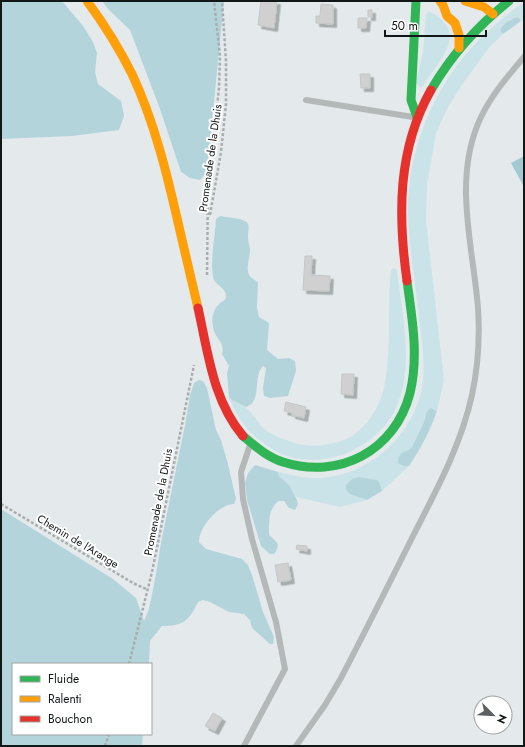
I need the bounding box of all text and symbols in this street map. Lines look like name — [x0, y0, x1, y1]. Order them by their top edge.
scale bar — [385, 12, 486, 38]
text: 50 m — [391, 17, 418, 35]
street label: Promenade de la Dhuis — [195, 103, 226, 213]
street label: Promenade de la Dhuis — [140, 447, 176, 557]
street label: Chemin de l'Arange — [34, 510, 122, 572]
legend — [12, 663, 152, 735]
text: Fluide — [48, 670, 79, 688]
text: Ralenti — [48, 690, 82, 708]
north arrow — [473, 695, 513, 735]
text: Bouchon — [48, 710, 92, 728]
text: N — [493, 712, 511, 726]

